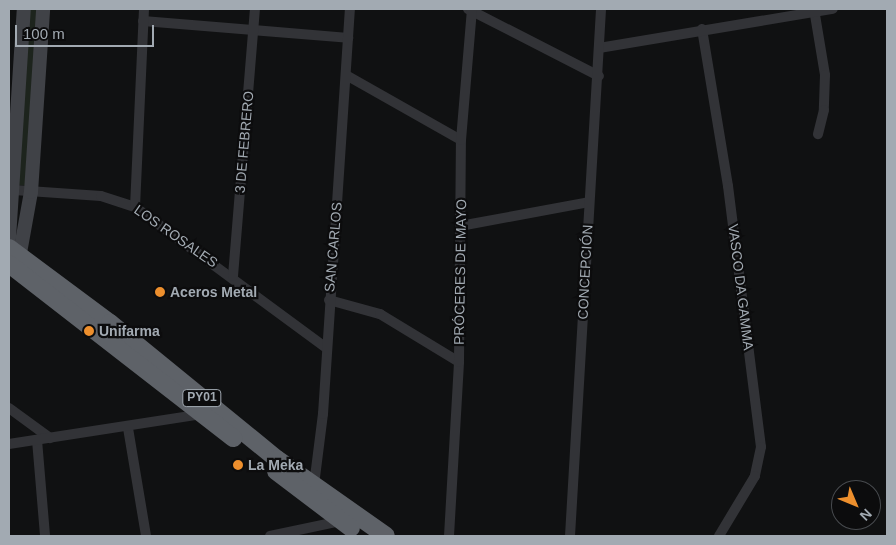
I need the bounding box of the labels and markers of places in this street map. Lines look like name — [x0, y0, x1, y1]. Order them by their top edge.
place label: Aceros Metal — [170, 284, 257, 300]
marker: Aceros Metal — [154, 286, 166, 298]
place label: Unifarma — [99, 323, 160, 339]
marker: Unifarma — [83, 325, 95, 337]
place label: La Meka — [248, 457, 303, 473]
marker: La Meka — [232, 459, 244, 471]

